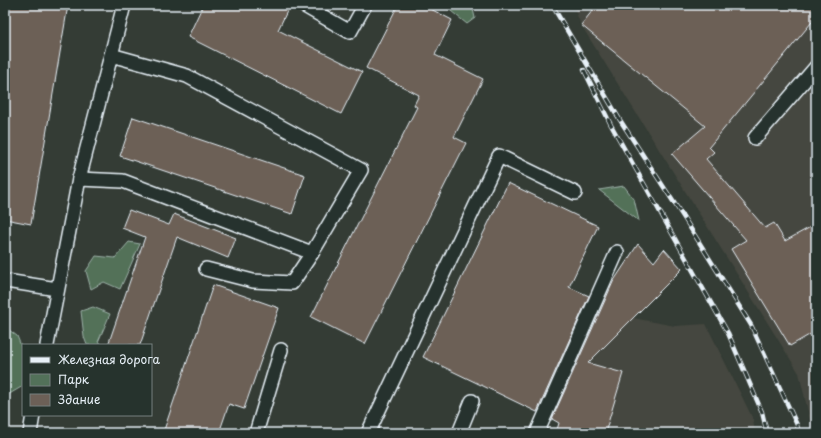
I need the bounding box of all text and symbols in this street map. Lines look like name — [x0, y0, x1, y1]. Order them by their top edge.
legend — [22, 344, 152, 416]
text: Железная дорога — [58, 350, 161, 368]
text: Парк — [58, 370, 90, 388]
text: Здание — [58, 390, 100, 408]

